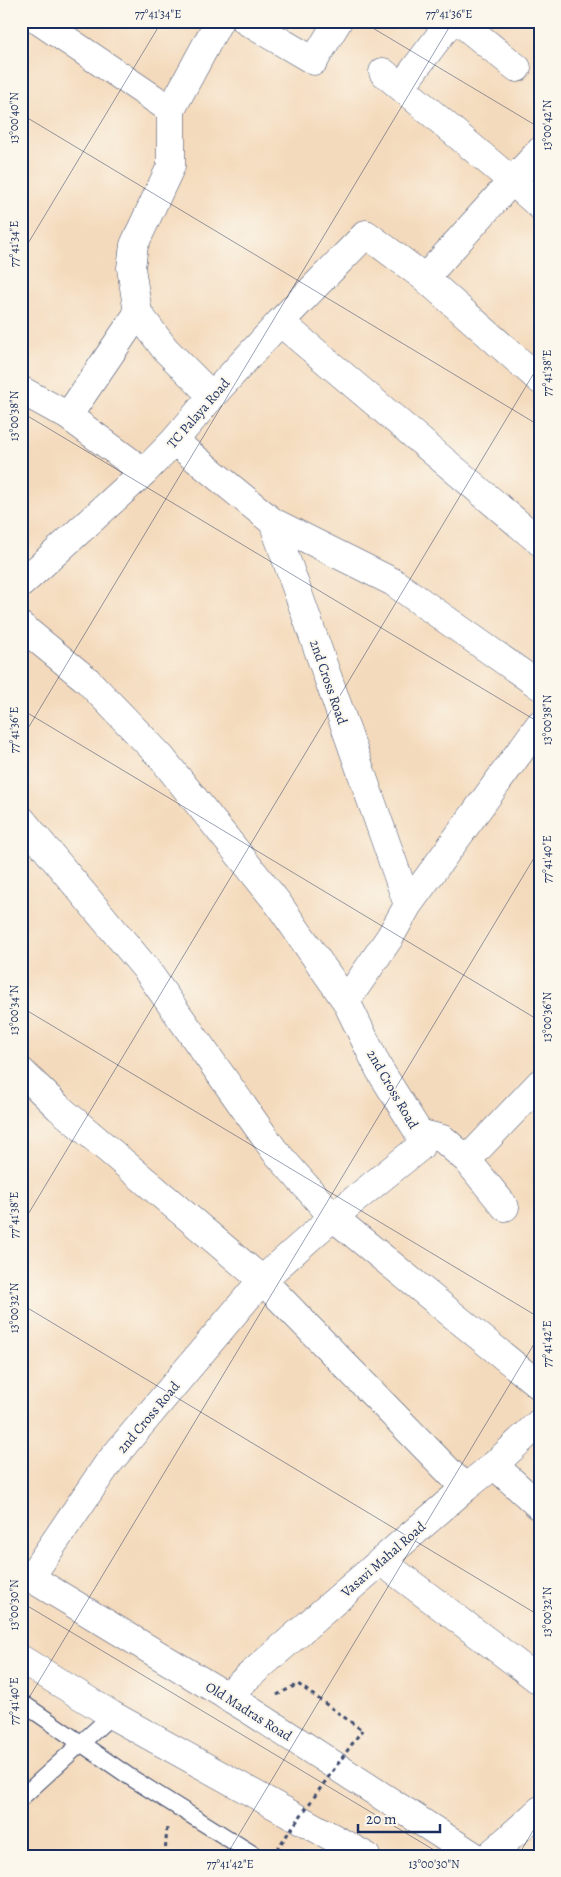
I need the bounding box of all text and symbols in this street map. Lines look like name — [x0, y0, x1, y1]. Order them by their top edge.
text: 77°41'34"E — [135, 6, 181, 22]
text: 77°41'36"E — [426, 6, 472, 22]
text: 13°00'40"N — [6, 92, 22, 144]
text: 13°00'42"N — [539, 99, 555, 150]
text: 77°41'34"E — [6, 221, 22, 267]
text: 77°41'38"E — [539, 350, 555, 396]
street label: TC Palaya Road — [163, 374, 234, 452]
text: 13°00'38"N — [6, 390, 22, 441]
street label: 2nd Cross Road — [305, 637, 352, 728]
text: 13°00'38"N — [539, 694, 555, 745]
text: 77°41'36"E — [6, 707, 22, 753]
text: 77°41'40"E — [539, 835, 555, 883]
text: 13°00'34"N — [6, 985, 22, 1035]
text: 13°00'36"N — [539, 991, 555, 1042]
street label: 2nd Cross Road — [362, 1046, 423, 1133]
text: 77°41'38"E — [6, 1192, 22, 1238]
text: 13°00'32"N — [6, 1282, 22, 1333]
text: 77°41'42"E — [539, 1320, 555, 1368]
street label: 2nd Cross Road — [113, 1377, 184, 1457]
street label: Vasavi Mahal Road — [336, 1517, 430, 1602]
text: 13°00'30"N — [6, 1579, 22, 1631]
text: 13°00'32"N — [539, 1586, 555, 1637]
text: 77°41'40"E — [6, 1677, 22, 1725]
street label: Old Madras Road — [202, 1677, 296, 1746]
scale bar — [358, 1802, 441, 1834]
text: 20 m — [366, 1809, 397, 1829]
text: 77°41'42"E — [206, 1856, 254, 1872]
text: 13°00'30"N — [408, 1856, 460, 1872]

